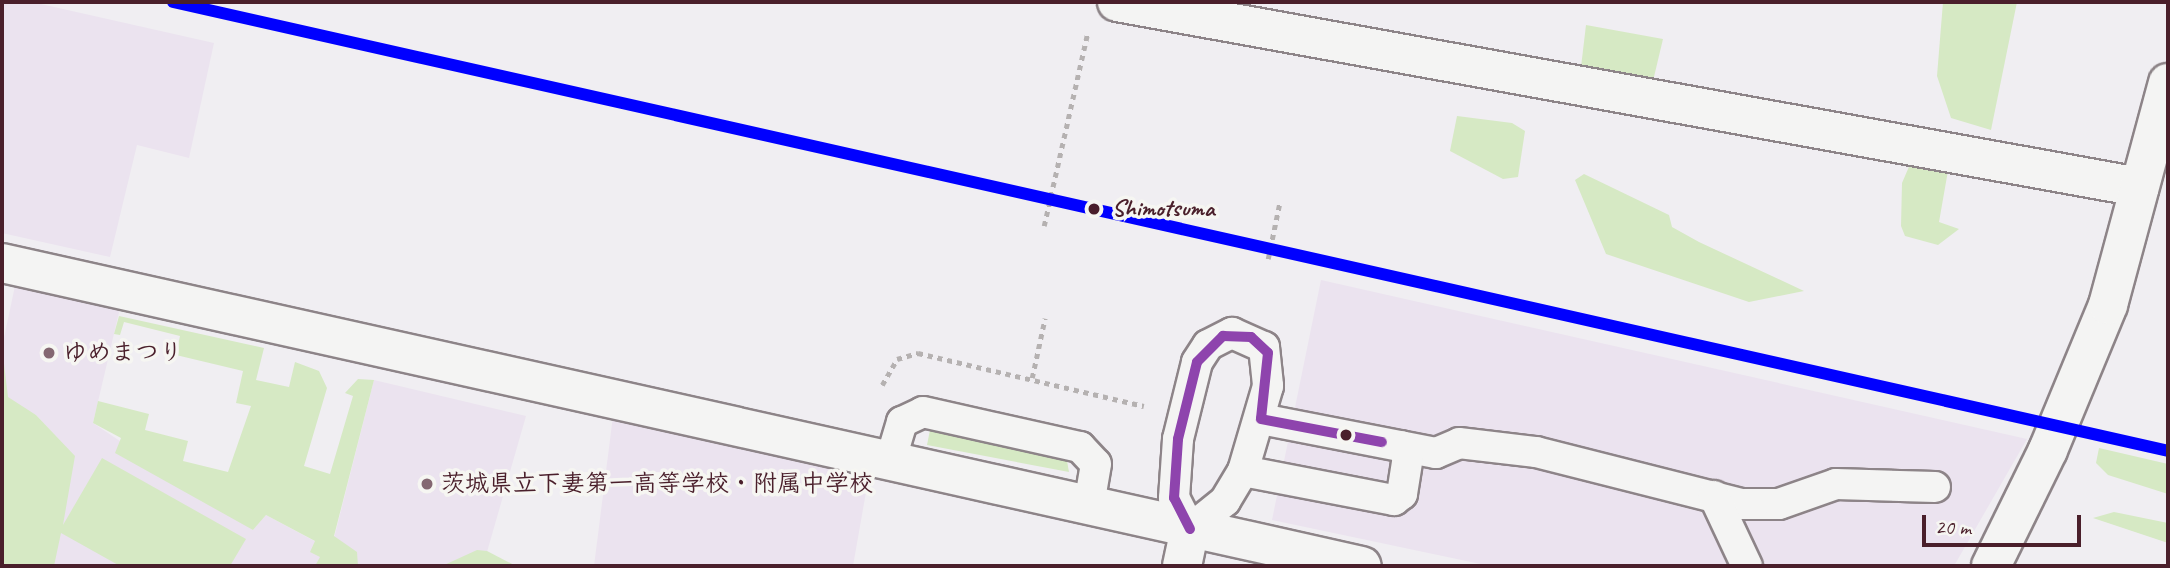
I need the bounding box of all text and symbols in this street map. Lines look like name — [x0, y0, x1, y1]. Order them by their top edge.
place label: Shimotsuma — [1112, 195, 1214, 223]
marker: Shimotsuma — [1082, 197, 1106, 221]
place label: ゆめまつり — [63, 339, 183, 367]
marker: ゆめまつり — [41, 345, 57, 361]
unlabelled marker — [1339, 428, 1353, 442]
place label: 茨城県立下妻第一高等学校・附属中学校 — [441, 470, 873, 498]
marker: 茨城県立下妻第一高等学校・附属中学校 — [419, 476, 435, 492]
scale bar — [1925, 502, 2084, 546]
text: 20 m — [1935, 514, 1971, 540]

